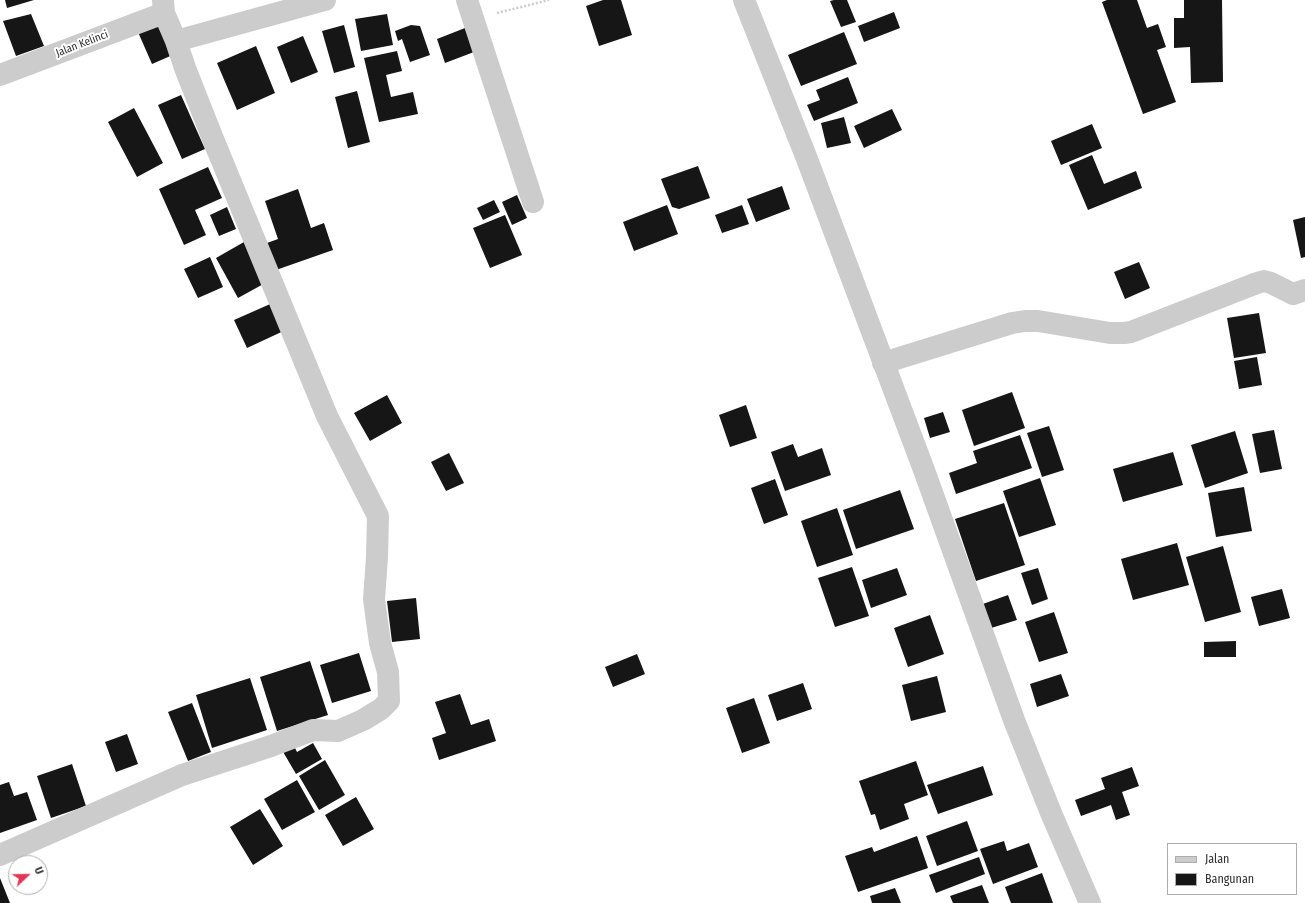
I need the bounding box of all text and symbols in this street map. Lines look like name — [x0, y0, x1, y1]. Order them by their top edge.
street label: Jalan Kelinci — [54, 28, 110, 60]
legend — [1167, 843, 1297, 895]
text: Jalan — [1205, 852, 1229, 866]
north arrow — [8, 855, 48, 895]
text: U — [31, 865, 46, 876]
text: Bangunan — [1205, 872, 1254, 886]

